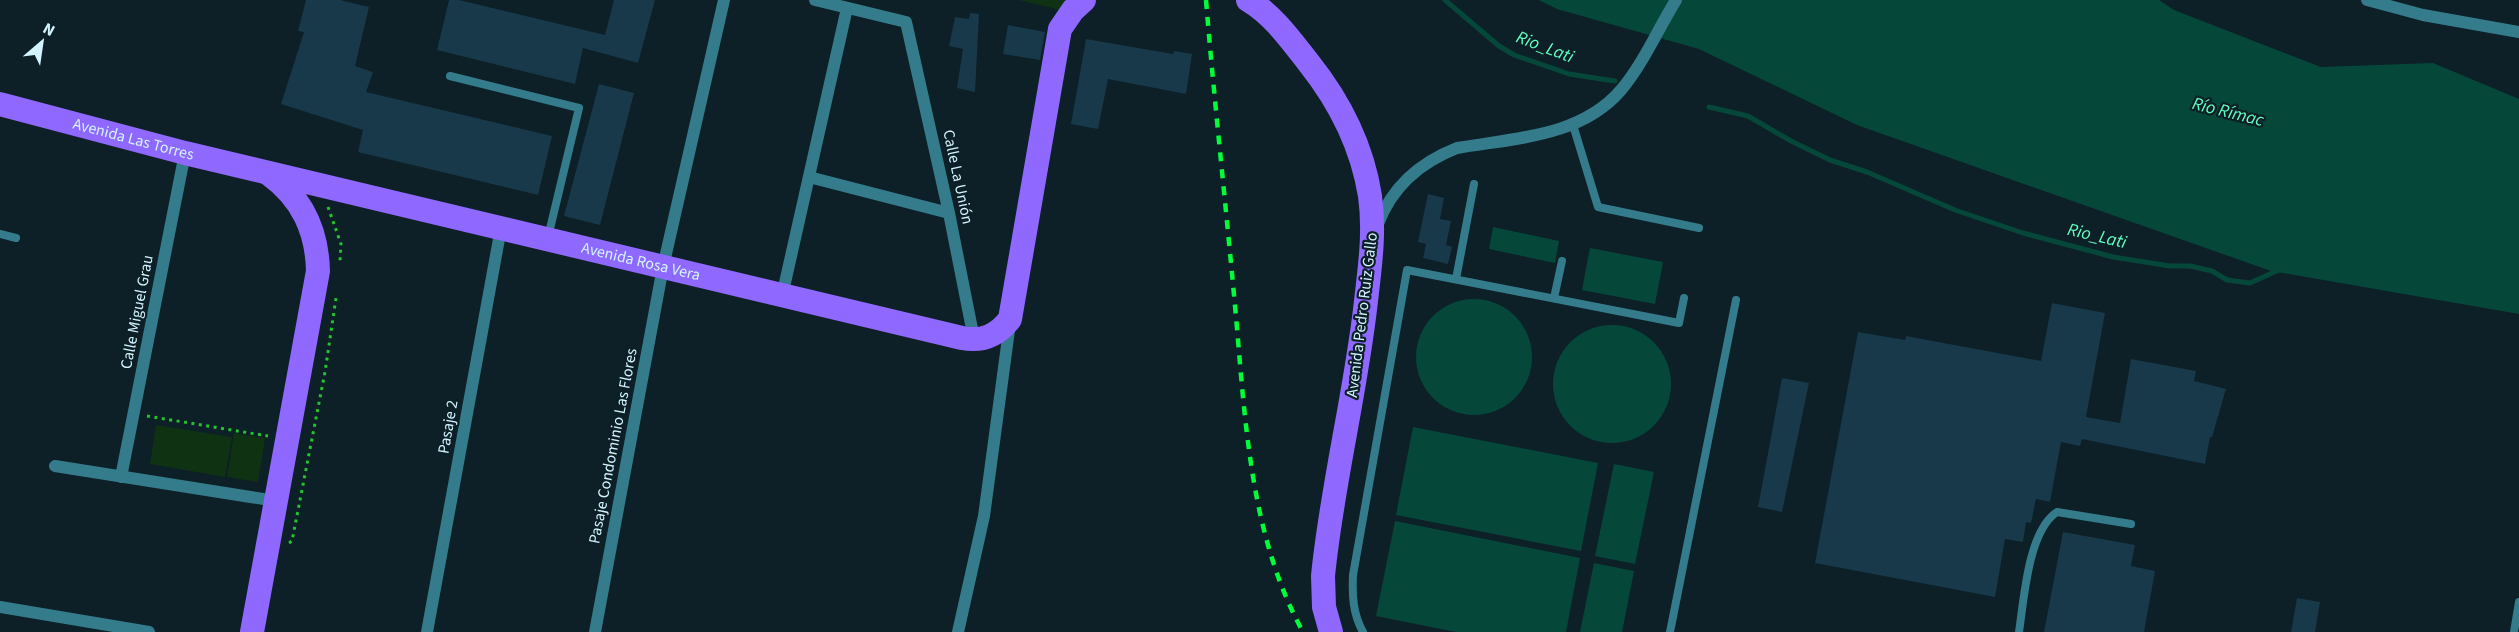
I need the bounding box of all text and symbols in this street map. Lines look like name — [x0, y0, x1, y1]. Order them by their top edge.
north arrow — [12, 12, 72, 72]
text: N — [39, 18, 59, 42]
water label: Rio_Lati — [1512, 25, 1578, 70]
water label: Río Rímac — [2189, 91, 2267, 133]
street label: Avenida Las Torres — [70, 113, 196, 166]
street label: Calle La Unión — [937, 128, 979, 226]
water label: Rio_Lati — [2065, 217, 2130, 255]
street label: Avenida Pedro Ruiz Gallo — [1341, 231, 1383, 399]
street label: Avenida Rosa Vera — [579, 237, 703, 286]
street label: Calle Miguel Grau — [115, 253, 159, 371]
street label: Pasaje Condominio Las Flores — [583, 346, 643, 546]
street label: Pasaje 2 — [432, 398, 464, 456]

